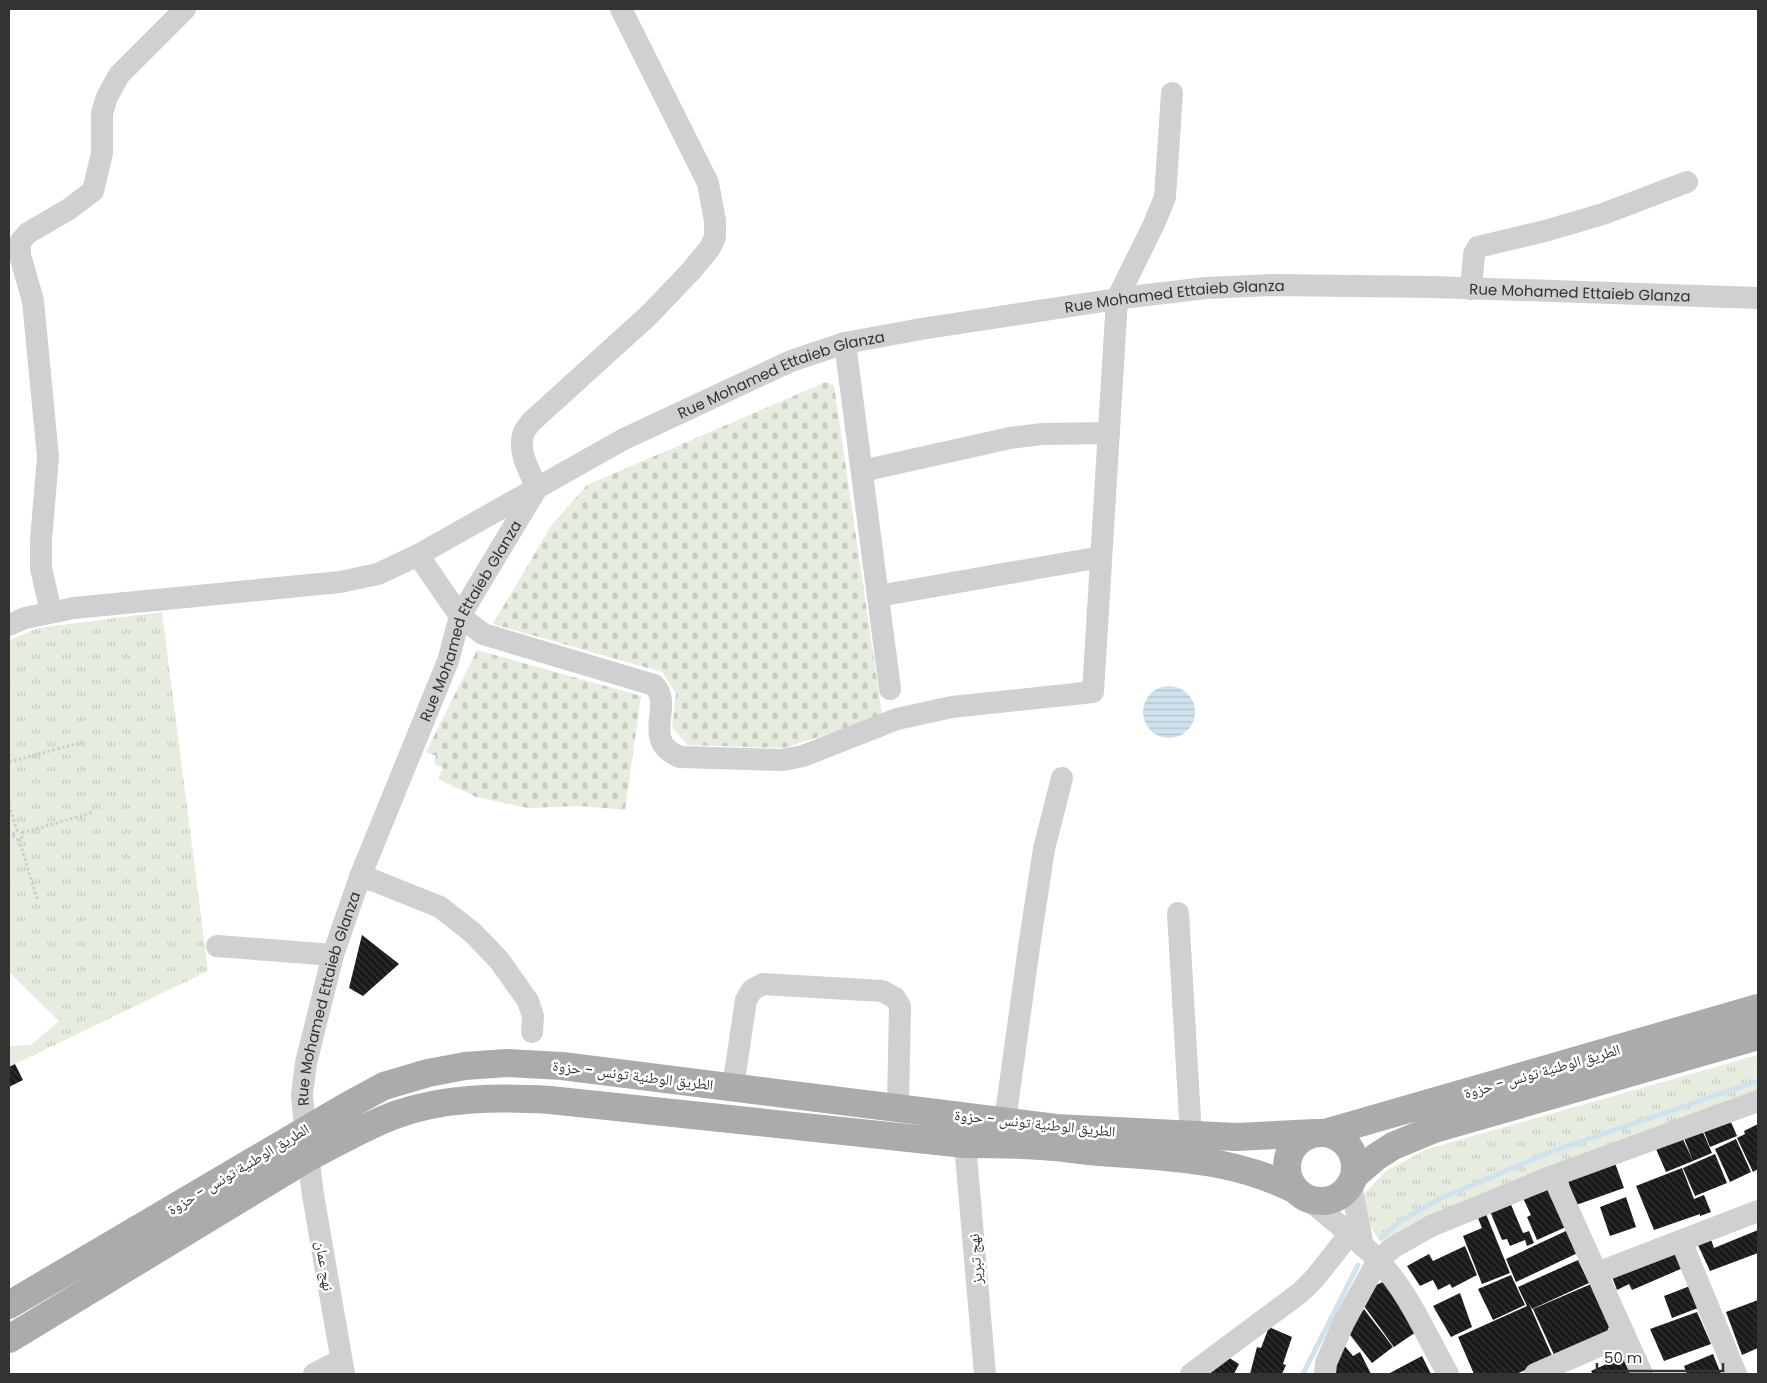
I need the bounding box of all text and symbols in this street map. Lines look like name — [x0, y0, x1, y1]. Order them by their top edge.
street label: Rue Mohamed Ettaieb Glanza — [1063, 274, 1285, 317]
street label: Rue Mohamed Ettaieb Glanza — [1469, 278, 1691, 306]
street label: Rue Mohamed Ettaieb Glanza — [674, 325, 886, 423]
street label: Rue Mohamed Ettaieb Glanza — [414, 516, 526, 725]
street label: Rue Mohamed Ettaieb Glanza — [291, 888, 365, 1107]
street label: الطريق الوطنية تونس - حزوة — [1461, 1039, 1623, 1103]
street label: الطريق الوطنية تونس - حزوة — [551, 1055, 715, 1095]
street label: الطريق الوطنية تونس - حزوة — [953, 1104, 1117, 1142]
street label: الطريق الوطنية تونس - حزوة — [163, 1118, 313, 1220]
street label: نهج تبريز — [963, 1233, 987, 1286]
street label: نهج عمان — [311, 1240, 339, 1292]
scale bar — [1597, 1340, 1723, 1372]
text: 50 m — [1604, 1347, 1642, 1368]

